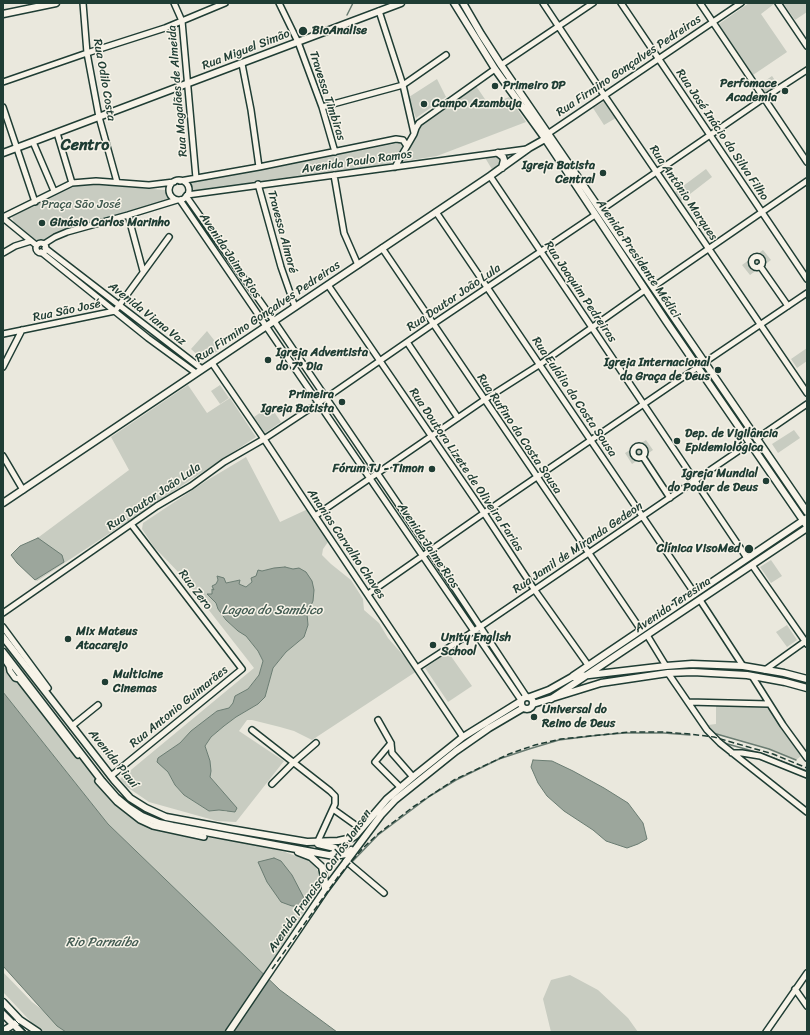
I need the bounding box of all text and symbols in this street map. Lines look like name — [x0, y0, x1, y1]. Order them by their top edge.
street label: Rua Firmino Gonçalves Pedreiras — [554, 12, 704, 120]
place label: BioAnalise — [312, 24, 367, 38]
street label: Rua Magalães de Almeida — [165, 25, 191, 157]
marker: BioAnalise — [297, 25, 309, 37]
street label: Rua Miguel Simão — [200, 27, 292, 73]
street label: Rua Odilo Costa — [90, 38, 118, 122]
street label: Travessa Timbiras — [306, 49, 348, 143]
street label: Rua José Inácio da Silva Filho — [673, 67, 771, 203]
place label: Perfomace Academia — [720, 77, 777, 105]
place label: Primeiro DP — [503, 79, 566, 93]
marker: Primeiro DP — [490, 81, 500, 91]
marker: Perfomace Academia — [780, 86, 790, 96]
place label: Campo Azambuja — [432, 97, 522, 111]
marker: Campo Azambuja — [419, 99, 429, 109]
district label: Centro — [61, 136, 109, 156]
street label: Rua Antônio Marques — [646, 143, 720, 243]
street label: Avenida Paulo Ramos — [301, 147, 413, 177]
place label: Igreja Batista Central — [522, 159, 595, 187]
marker: Igreja Batista Central — [598, 168, 608, 178]
street label: Travessa Aimoré — [264, 189, 300, 275]
street label: Avenida Presidente Médici — [593, 197, 683, 321]
park label: Praça São José — [41, 198, 121, 212]
street label: Avenida Jaime Rios — [196, 210, 264, 302]
place label: Ginásio Carlos Marinho — [50, 216, 170, 230]
marker: Ginásio Carlos Marinho — [37, 218, 47, 228]
street label: Rua Joaquim Pedreiras — [541, 239, 619, 345]
street label: Rua Firmino Gonçalves Pedreiras — [193, 258, 343, 366]
street label: Rua Doutor João Lula — [404, 261, 504, 335]
street label: Avenida Viana Vaz — [105, 279, 189, 349]
street label: Rua São José — [32, 297, 102, 325]
street label: Rua Eulálio da Costa Sousa — [528, 334, 620, 460]
place label: Igreja Adventista do 7º Dia — [276, 346, 368, 374]
marker: Igreja Adventista do 7º Dia — [263, 355, 273, 365]
place label: Igreja Internacional da Graça de Deus — [604, 356, 710, 384]
marker: Igreja Internacional da Graça de Deus — [713, 365, 723, 375]
street label: Rua Rufino da Costa Sousa — [473, 371, 565, 497]
street label: Rua Doutora Lizete de Oliveira Farias — [406, 385, 526, 555]
place label: Primeira Igreja Batista — [261, 388, 334, 416]
marker: Primeira Igreja Batista — [337, 397, 347, 407]
place label: Dep. de Vigilância Epidemiológica — [685, 427, 778, 455]
marker: Dep. de Vigilância Epidemiológica — [672, 436, 682, 446]
street label: Rua Doutor João Lula — [104, 460, 204, 534]
place label: Fórum TJ - Timon — [333, 462, 424, 476]
marker: Fórum TJ - Timon — [427, 464, 437, 474]
place label: Igreja Mundial do Poder de Deus — [668, 467, 758, 495]
marker: Igreja Mundial do Poder de Deus — [761, 476, 771, 486]
street label: Ananias Carvalho Chaves — [304, 486, 388, 602]
street label: Rua Jamil de Miranda Gedeon — [510, 499, 646, 597]
street label: Avenida Jaime Rios — [394, 500, 462, 592]
place label: Clínica VisoMed — [656, 542, 740, 556]
marker: Clínica VisoMed — [743, 543, 755, 555]
street label: Rua Zero — [175, 567, 215, 613]
street label: Avenida Teresina — [632, 574, 714, 636]
water label: Lagoa do Sambico — [222, 603, 322, 619]
place label: Mix Mateus Atacarejo — [76, 625, 138, 653]
place label: Unity English School — [441, 631, 511, 659]
marker: Mix Mateus Atacarejo — [63, 634, 73, 644]
marker: Unity English School — [428, 640, 438, 650]
street label: Rua Antonio Guimarães — [127, 663, 231, 751]
place label: Multicine Cinemas — [113, 668, 163, 696]
marker: Multicine Cinemas — [100, 677, 110, 687]
place label: Universal do Reino de Deus — [542, 703, 615, 731]
marker: Universal do Reino de Deus — [529, 712, 539, 722]
street label: Avenida Piauí — [85, 727, 141, 791]
street label: Avenida Francisco Carlos Jansen — [265, 807, 375, 955]
water label: Rio Parnaíba — [66, 935, 138, 951]

